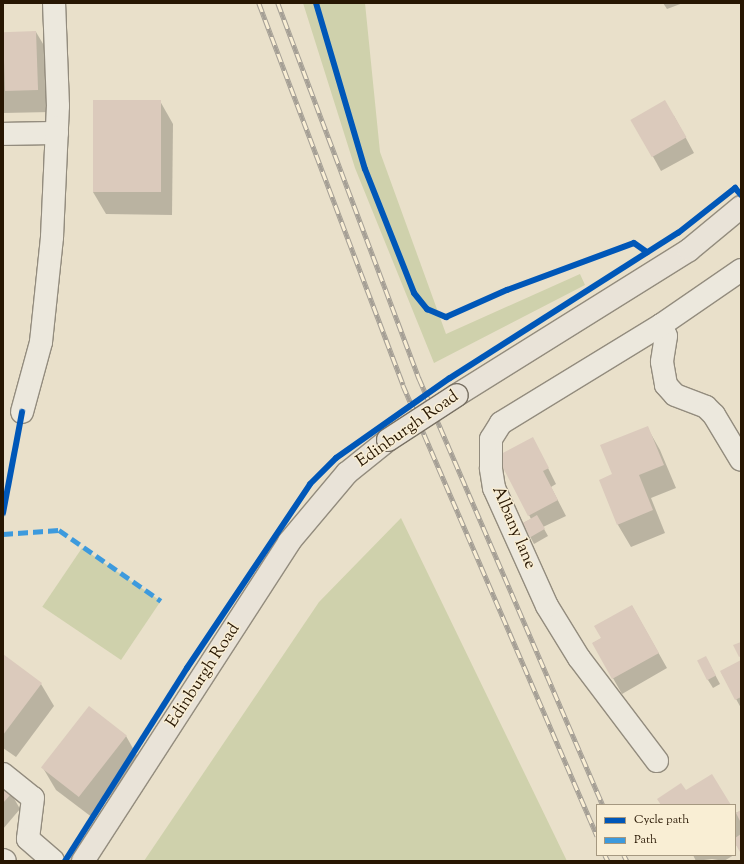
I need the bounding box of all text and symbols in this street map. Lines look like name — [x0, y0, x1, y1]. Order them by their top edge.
street label: Edinburgh Road — [353, 387, 463, 473]
street label: Albany lane — [486, 484, 540, 572]
street label: Edinburgh Road — [163, 620, 245, 732]
legend — [596, 804, 736, 856]
text: Cycle path — [634, 811, 689, 829]
text: Path — [634, 831, 657, 849]

